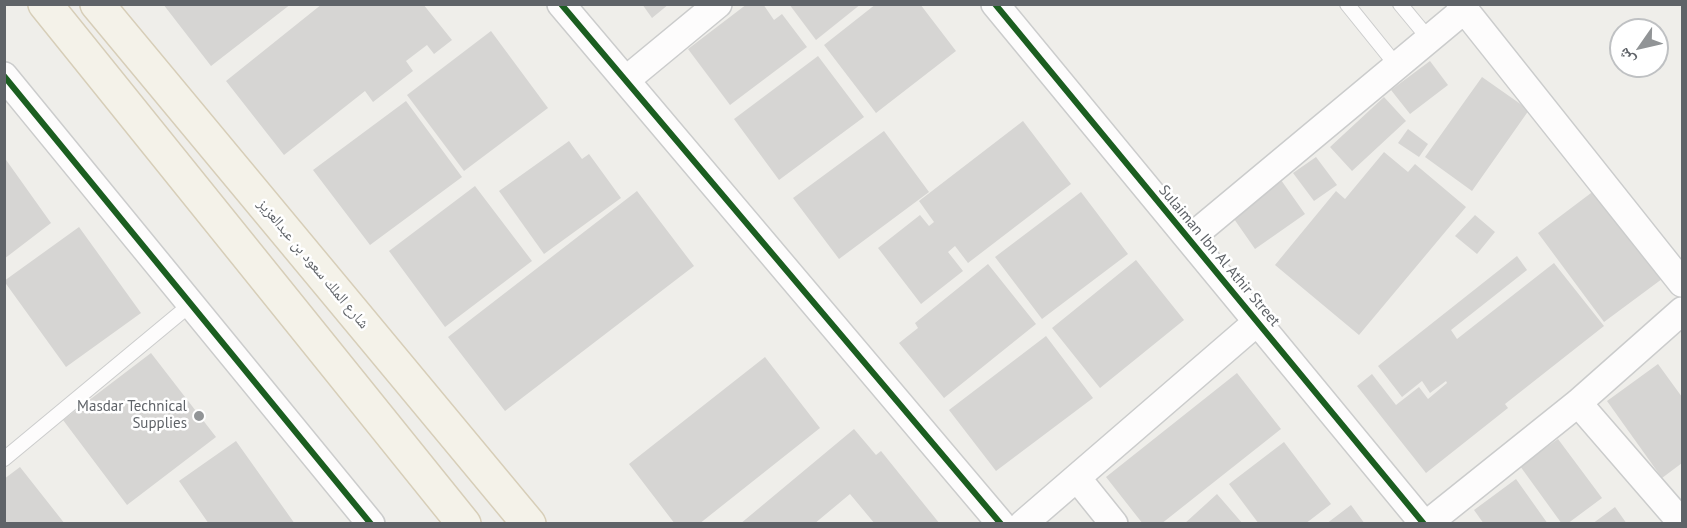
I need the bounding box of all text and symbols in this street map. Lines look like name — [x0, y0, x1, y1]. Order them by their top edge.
north arrow — [1609, 18, 1669, 78]
text: ش — [1613, 44, 1639, 70]
street label: Sulaiman Ibn Al Athir Street — [1155, 182, 1283, 330]
street label: شارع الملك سعود بن عبدالعزيز — [253, 196, 373, 332]
place label: Masdar Technical Supplies — [77, 398, 187, 433]
marker: Masdar Technical Supplies — [192, 409, 206, 423]

